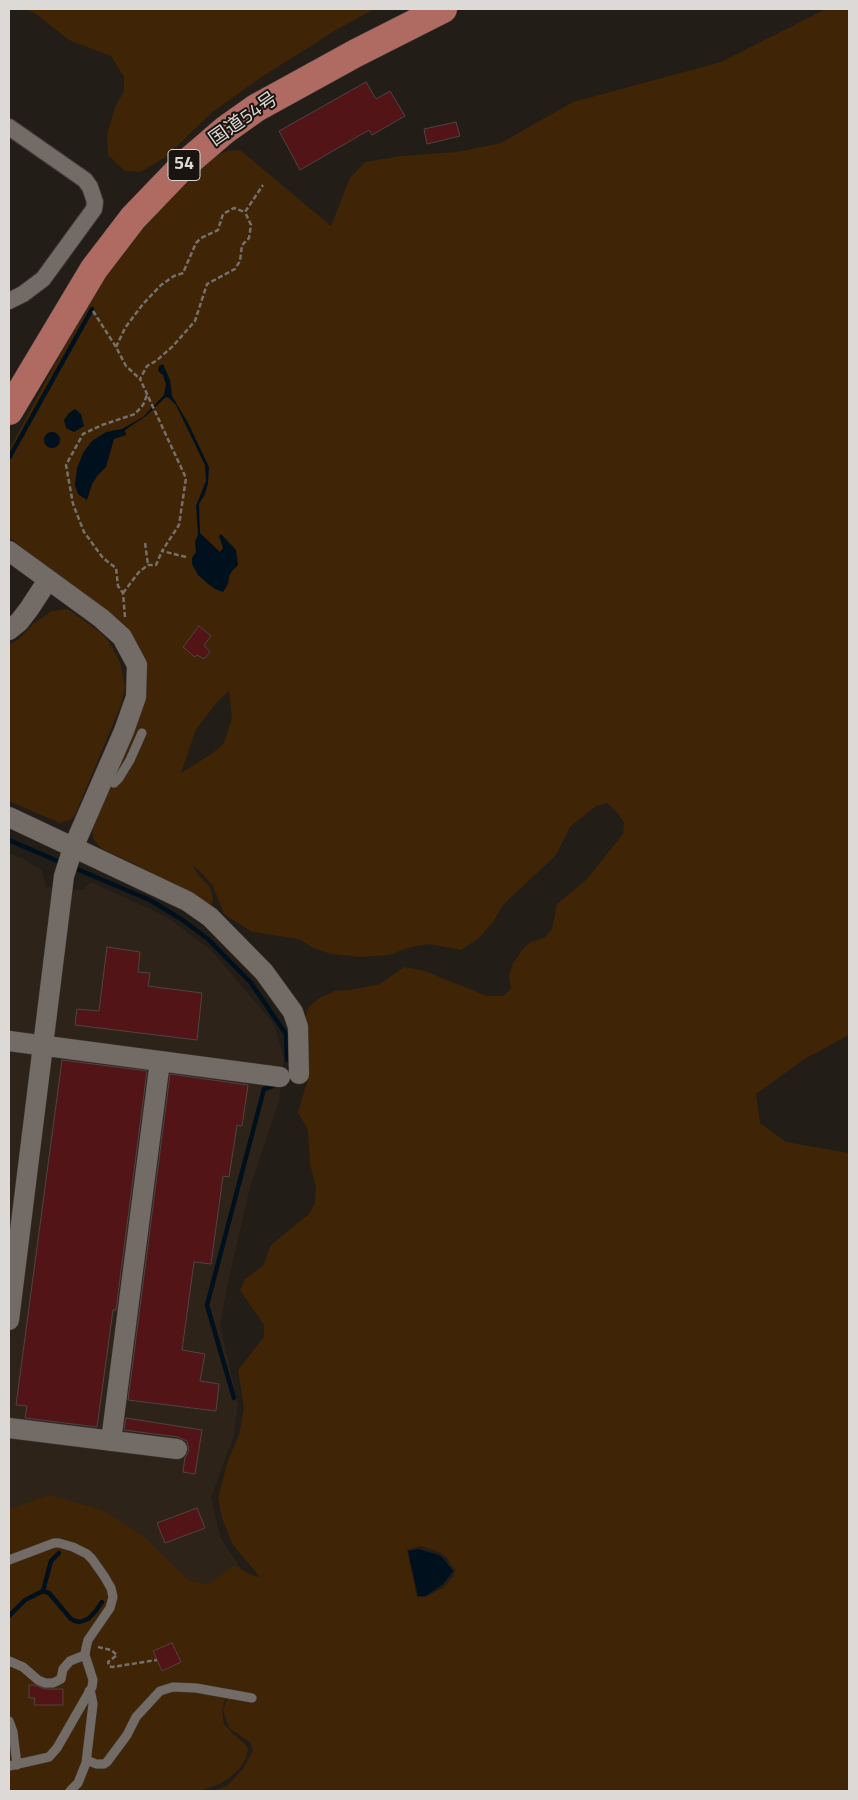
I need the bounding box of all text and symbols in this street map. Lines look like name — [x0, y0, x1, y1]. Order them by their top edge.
street label: 国道54号 — [205, 88, 283, 152]
road number: 54 — [168, 150, 200, 180]

